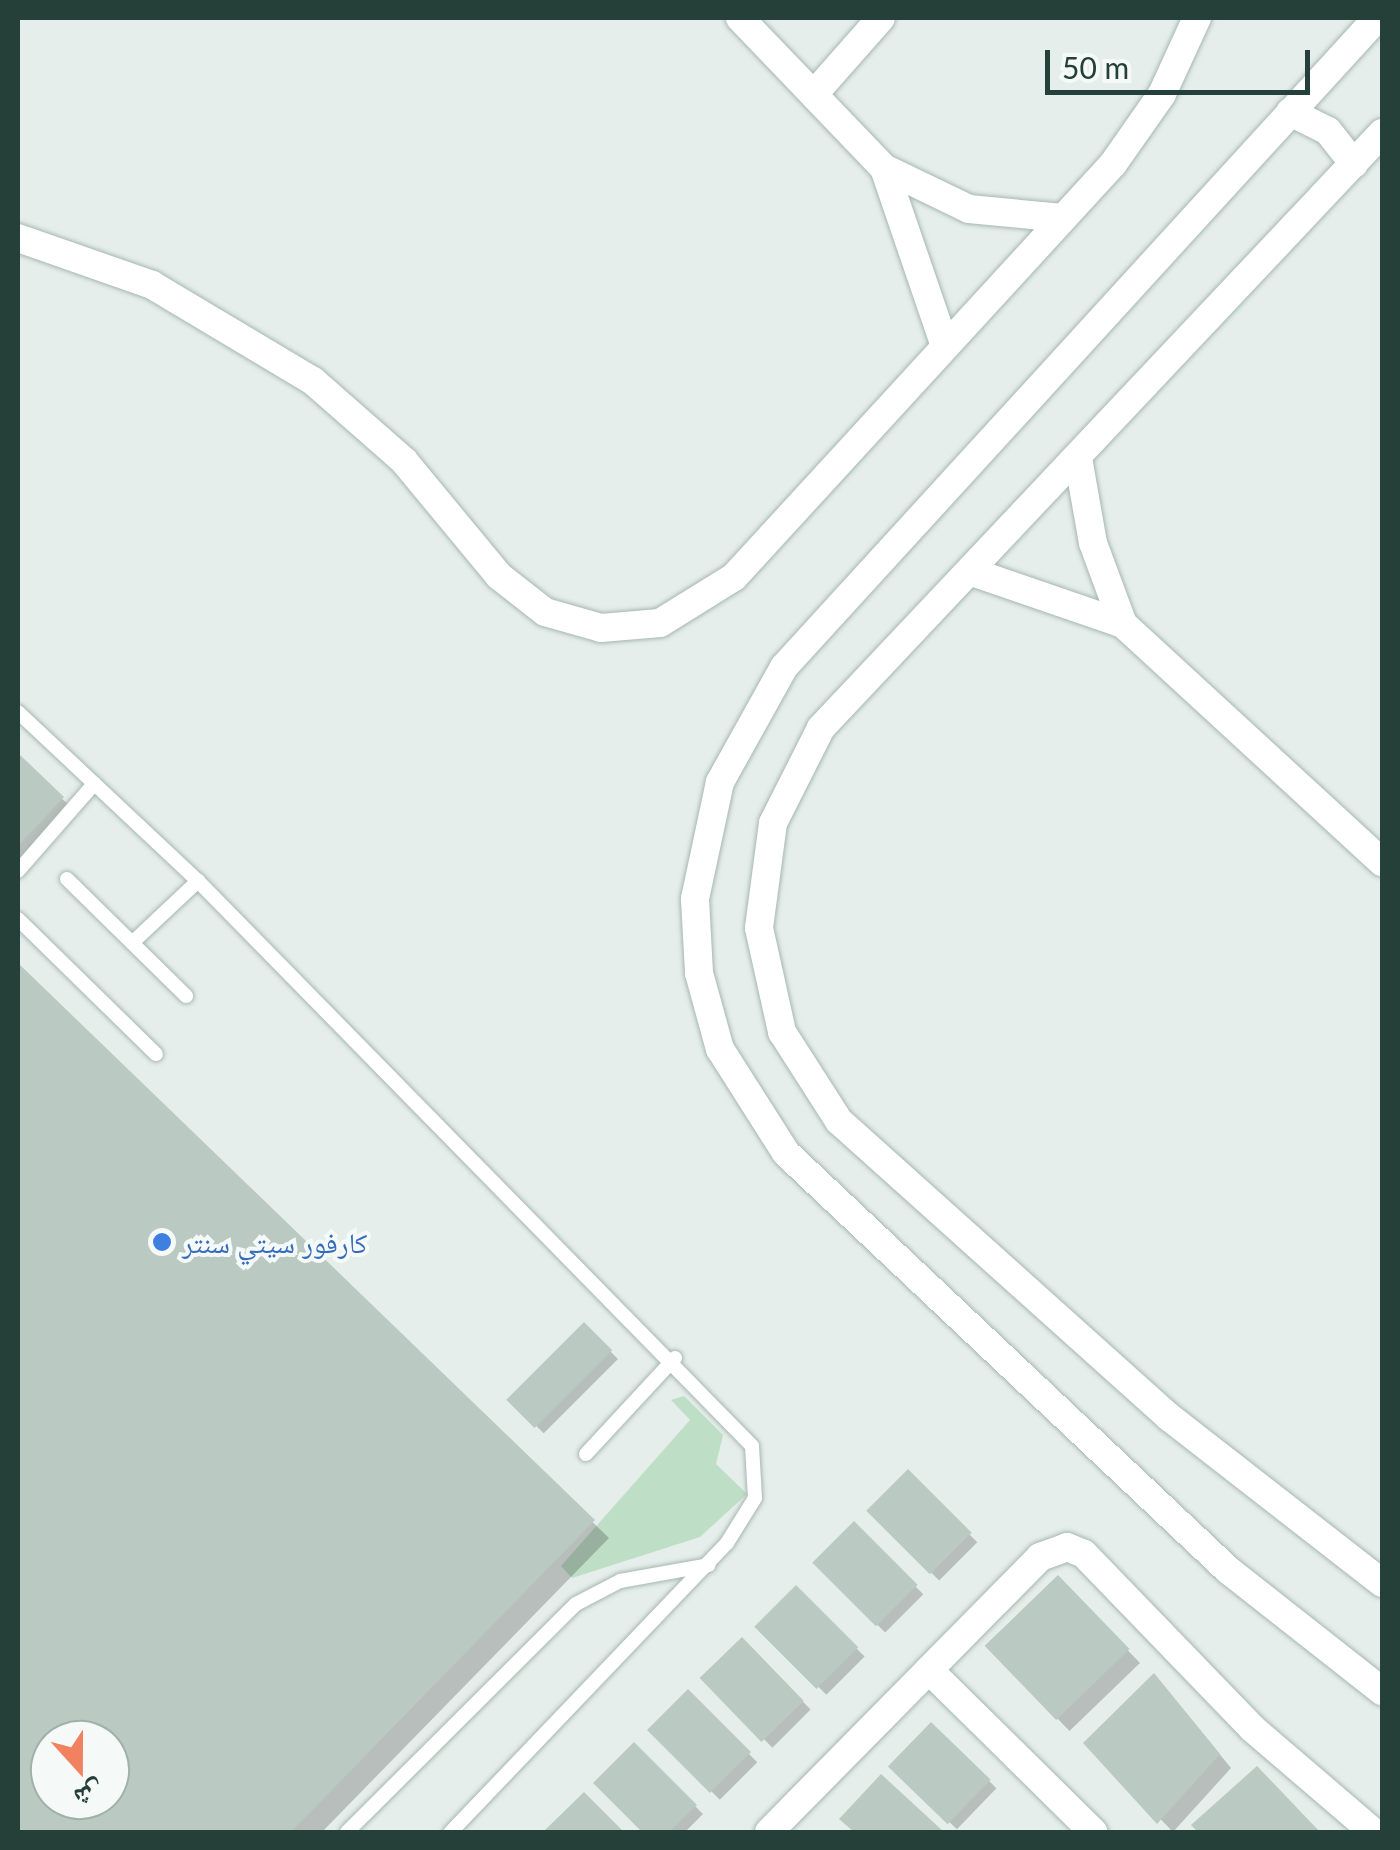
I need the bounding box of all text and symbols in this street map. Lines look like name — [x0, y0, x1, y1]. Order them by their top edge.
scale bar — [1050, 30, 1315, 92]
text: 50 m — [1062, 49, 1129, 85]
place label: كارفور سيتي سنتر — [182, 1225, 367, 1259]
marker: كارفور سيتي سنتر — [151, 1231, 173, 1253]
north arrow — [30, 1720, 130, 1820]
text: ش — [70, 1775, 110, 1817]

